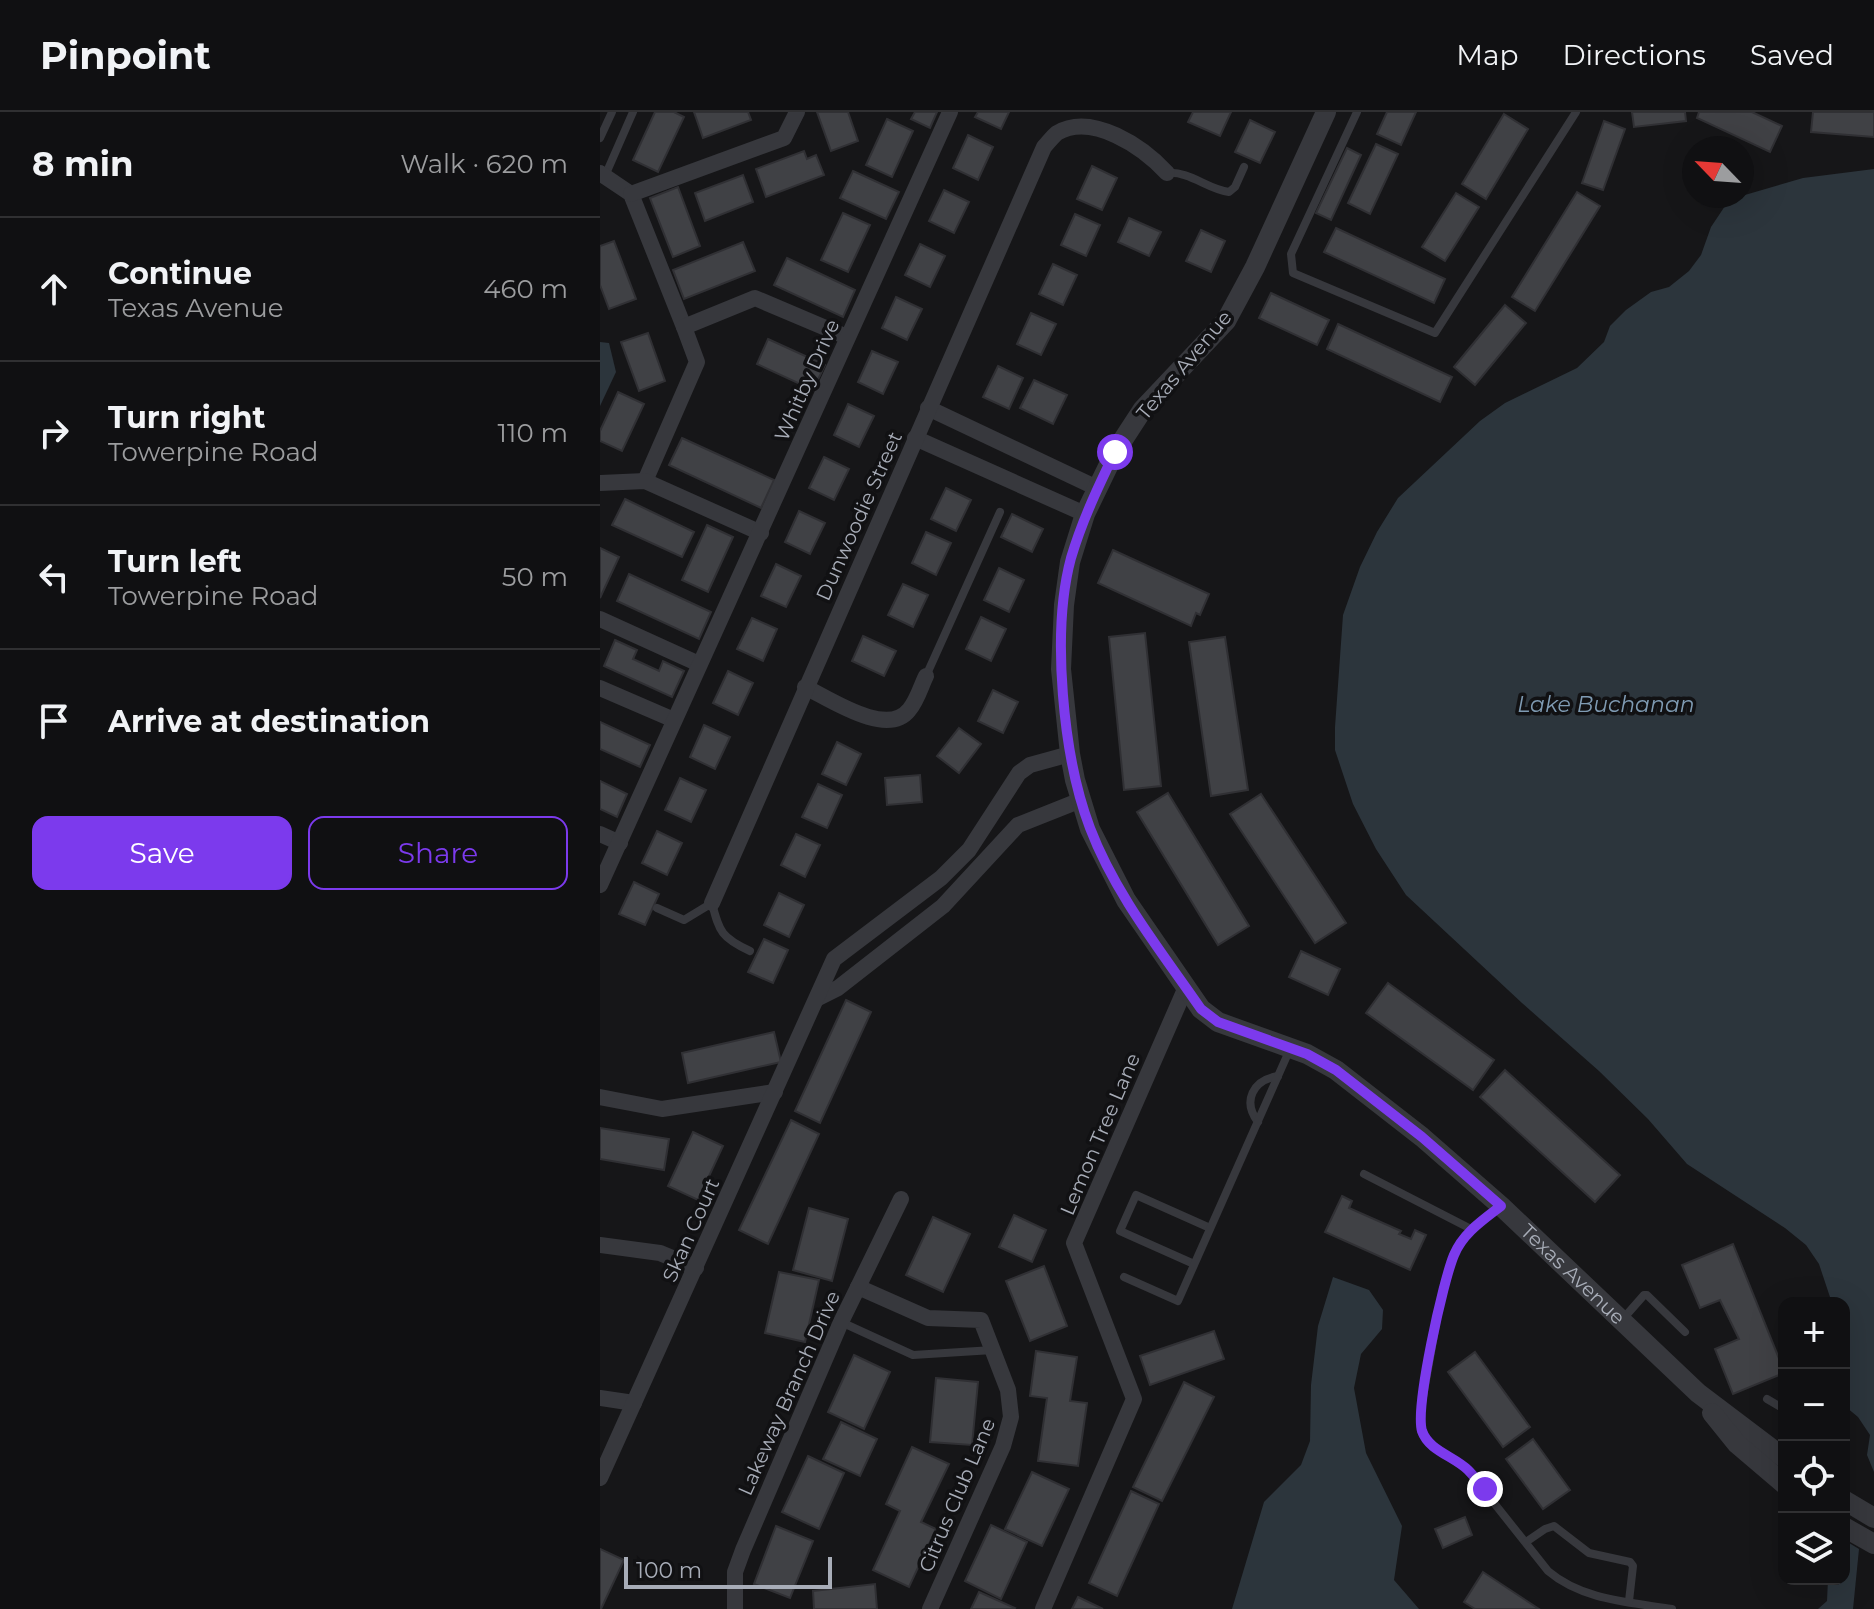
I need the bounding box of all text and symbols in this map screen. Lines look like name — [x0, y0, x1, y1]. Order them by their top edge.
text: Pinpoint — [40, 32, 211, 79]
text: Map — [1456, 38, 1518, 72]
text: Directions — [1562, 38, 1706, 72]
text: Saved — [1750, 38, 1834, 72]
north arrow — [1682, 136, 1754, 208]
text: 8 min — [32, 143, 133, 185]
text: Walk · 620 m — [400, 148, 568, 180]
text: Continue — [108, 255, 252, 292]
icon: ahead — [32, 267, 76, 311]
text: 460 m — [483, 273, 568, 305]
text: Texas Avenue — [108, 292, 283, 324]
street label: Texas Avenue — [1131, 306, 1237, 424]
street label: Whitby Drive — [770, 316, 844, 444]
text: Turn right — [108, 399, 265, 436]
icon: right — [32, 411, 76, 455]
text: 110 m — [498, 417, 568, 449]
street label: Dunwoodie Street — [811, 428, 907, 604]
route start — [1097, 434, 1133, 470]
text: Towerpine Road — [108, 436, 319, 468]
text: Turn left — [108, 543, 241, 580]
icon: left — [32, 555, 76, 599]
text: 50 m — [502, 561, 568, 593]
text: Towerpine Road — [108, 580, 319, 612]
water label: Lake Buchanan — [1517, 691, 1695, 718]
icon: arrive — [32, 699, 76, 743]
text: Arrive at destination — [108, 703, 430, 740]
button: Save — [32, 816, 292, 890]
button: Share — [308, 816, 568, 890]
street label: Lemon Tree Lane — [1055, 1049, 1145, 1219]
street label: Skan Court — [658, 1175, 724, 1285]
street label: Texas Avenue — [1516, 1219, 1630, 1329]
street label: Lakeway Branch Drive — [733, 1287, 845, 1499]
map controls — [1778, 1297, 1850, 1585]
button: + — [1778, 1297, 1850, 1369]
button: − — [1778, 1369, 1850, 1441]
street label: Citrus Club Lane — [914, 1414, 1000, 1576]
button: locate — [1778, 1441, 1850, 1513]
route end — [1467, 1471, 1503, 1507]
button: layers — [1778, 1513, 1850, 1585]
scale bar — [624, 1553, 832, 1589]
text: 100 m — [636, 1557, 702, 1584]

